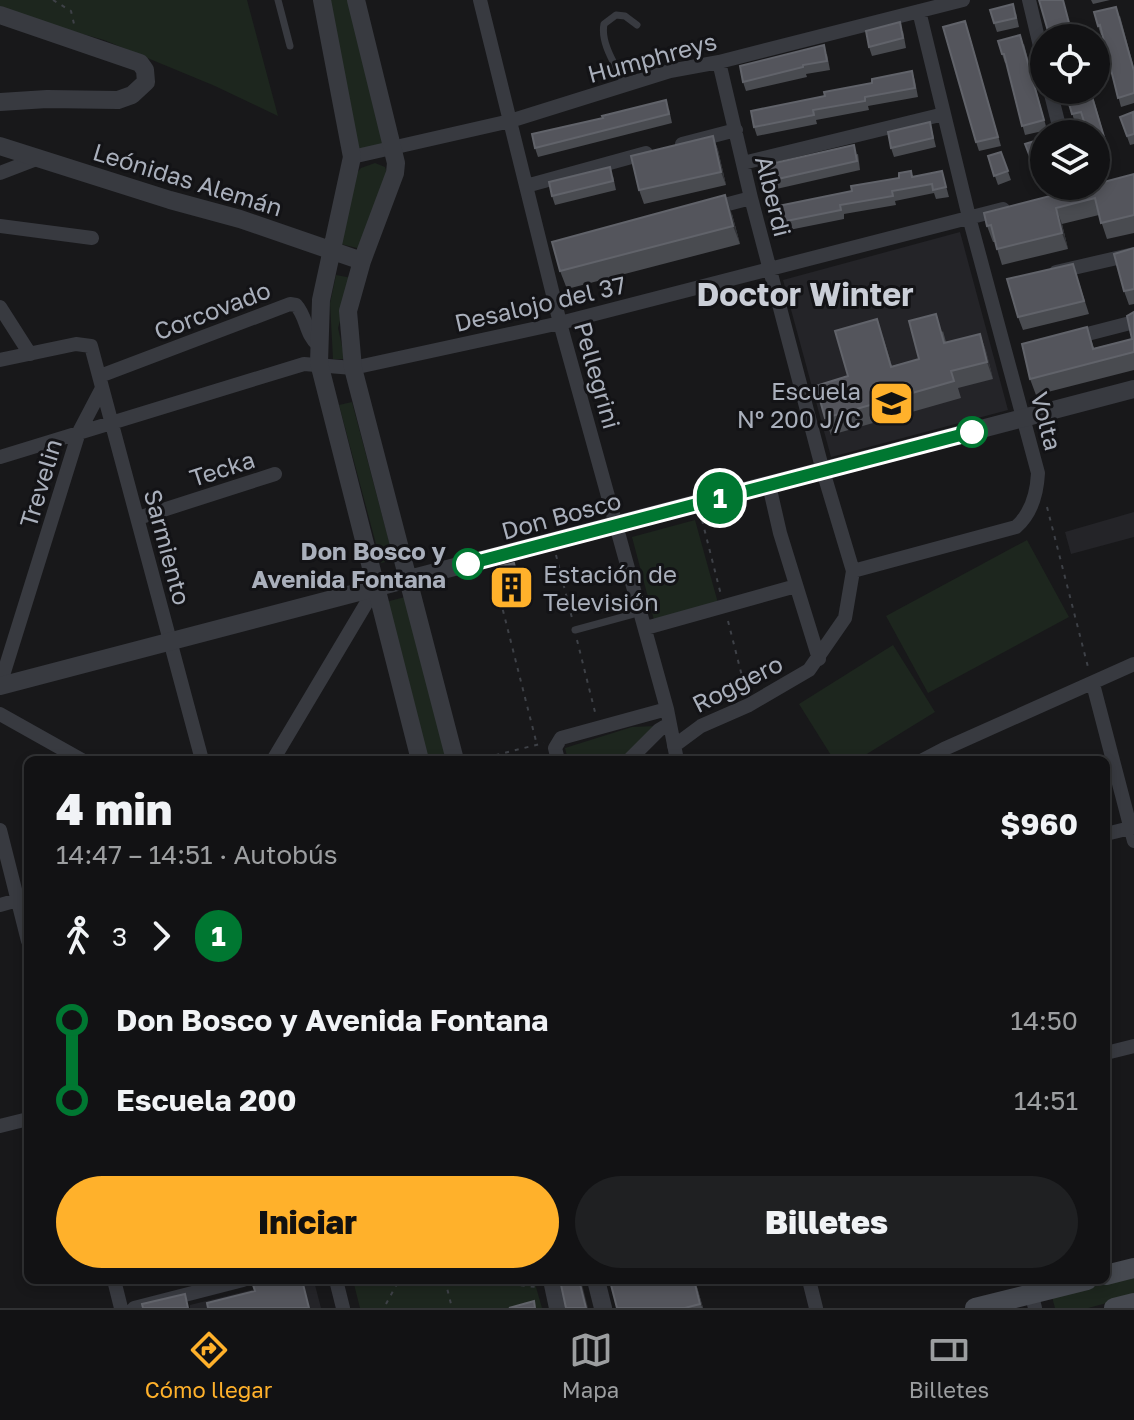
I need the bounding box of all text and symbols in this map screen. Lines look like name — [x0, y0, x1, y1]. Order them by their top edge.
map controls — [1030, 24, 1110, 200]
button: locate — [1030, 24, 1110, 104]
street label: Humphreys — [584, 26, 720, 88]
button: layers — [1030, 120, 1110, 200]
street label: Leónidas Alemán — [90, 136, 286, 222]
street label: Alberdi — [750, 153, 798, 239]
street label: Desalojo del 37 — [452, 269, 628, 337]
street label: Corcovado — [150, 275, 274, 345]
district label: Doctor Winter — [696, 275, 914, 313]
street label: Pellegrini — [569, 318, 627, 432]
place label: Escuela Nº 200 J/C — [737, 376, 861, 433]
school or university icon: Escuela Nº 200 J/C — [868, 380, 916, 428]
street label: Volta — [1025, 389, 1069, 453]
unlabelled marker — [957, 417, 987, 447]
street label: Trevelin — [13, 435, 67, 531]
street label: Tecka — [186, 444, 258, 492]
line badge: 1 — [694, 472, 746, 524]
text: 1 — [713, 481, 727, 514]
street label: Don Bosco — [498, 485, 624, 545]
street label: Sarmiento — [139, 486, 197, 608]
place label: Don Bosco y Avenida Fontana — [251, 536, 447, 593]
marker: Don Bosco y Avenida Fontana — [453, 549, 483, 579]
place label: Estación de Televisión — [543, 559, 677, 616]
building icon: Estación de Televisión — [488, 563, 536, 611]
street label: Roggero — [687, 648, 787, 718]
text: 4 min — [56, 782, 172, 835]
text: $960 — [1000, 806, 1078, 842]
text: 14:47 – 14:51 · Autobús — [56, 839, 338, 870]
icon: walk — [56, 914, 100, 958]
icon: forward — [139, 914, 183, 958]
text: 1 — [211, 919, 226, 952]
text: 3 — [112, 921, 127, 952]
text: Don Bosco y Avenida Fontana — [116, 1002, 548, 1038]
text: 14:50 — [1011, 1005, 1078, 1036]
text: Escuela 200 — [116, 1082, 297, 1118]
text: 14:51 — [1014, 1085, 1078, 1116]
button: Iniciar — [56, 1176, 559, 1268]
button: Billetes — [575, 1176, 1078, 1268]
tab: Cómo llegar — [145, 1328, 272, 1403]
tab: Mapa — [562, 1328, 619, 1403]
tab: Billetes — [909, 1328, 989, 1403]

